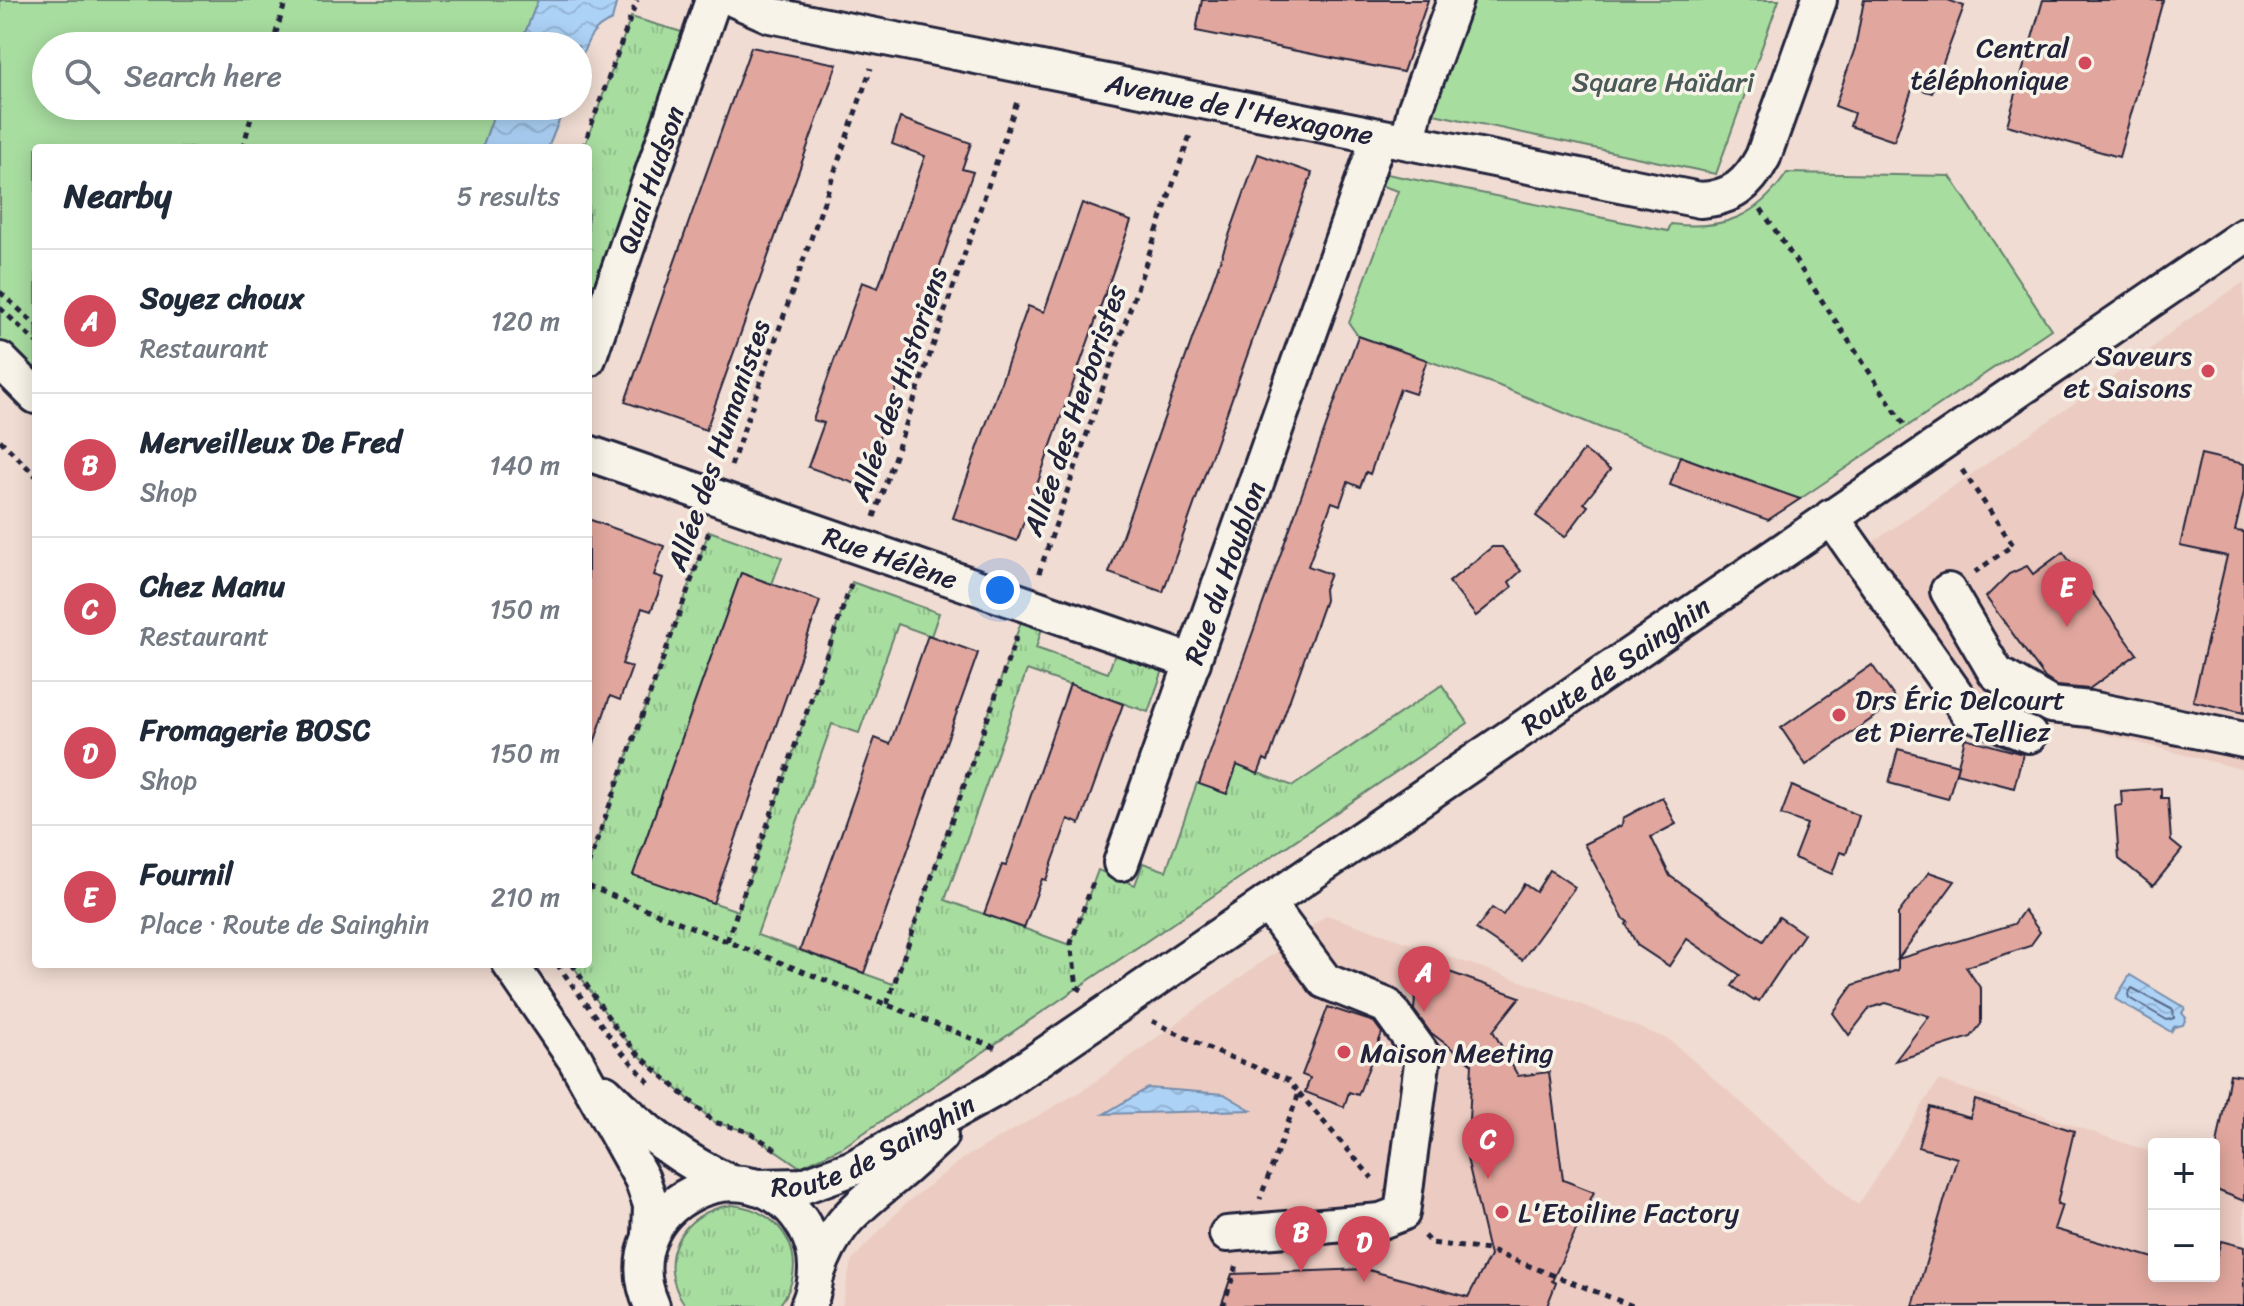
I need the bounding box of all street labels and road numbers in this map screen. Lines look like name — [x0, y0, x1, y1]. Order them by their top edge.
street label: Avenue de l'Hexagone — [1100, 58, 1378, 159]
street label: Quai Hudson — [602, 99, 699, 261]
street label: Allée des Historiens — [835, 260, 962, 509]
street label: Allée des Herboristes — [1008, 278, 1141, 544]
street label: Allée des Humanistes — [652, 312, 785, 578]
street label: Rue du Houblon — [1169, 474, 1280, 671]
street label: Rue Hélène — [816, 512, 964, 604]
street label: Route de Sainghin — [1510, 583, 1721, 749]
street label: Route de Sainghin — [770, 1080, 985, 1212]

